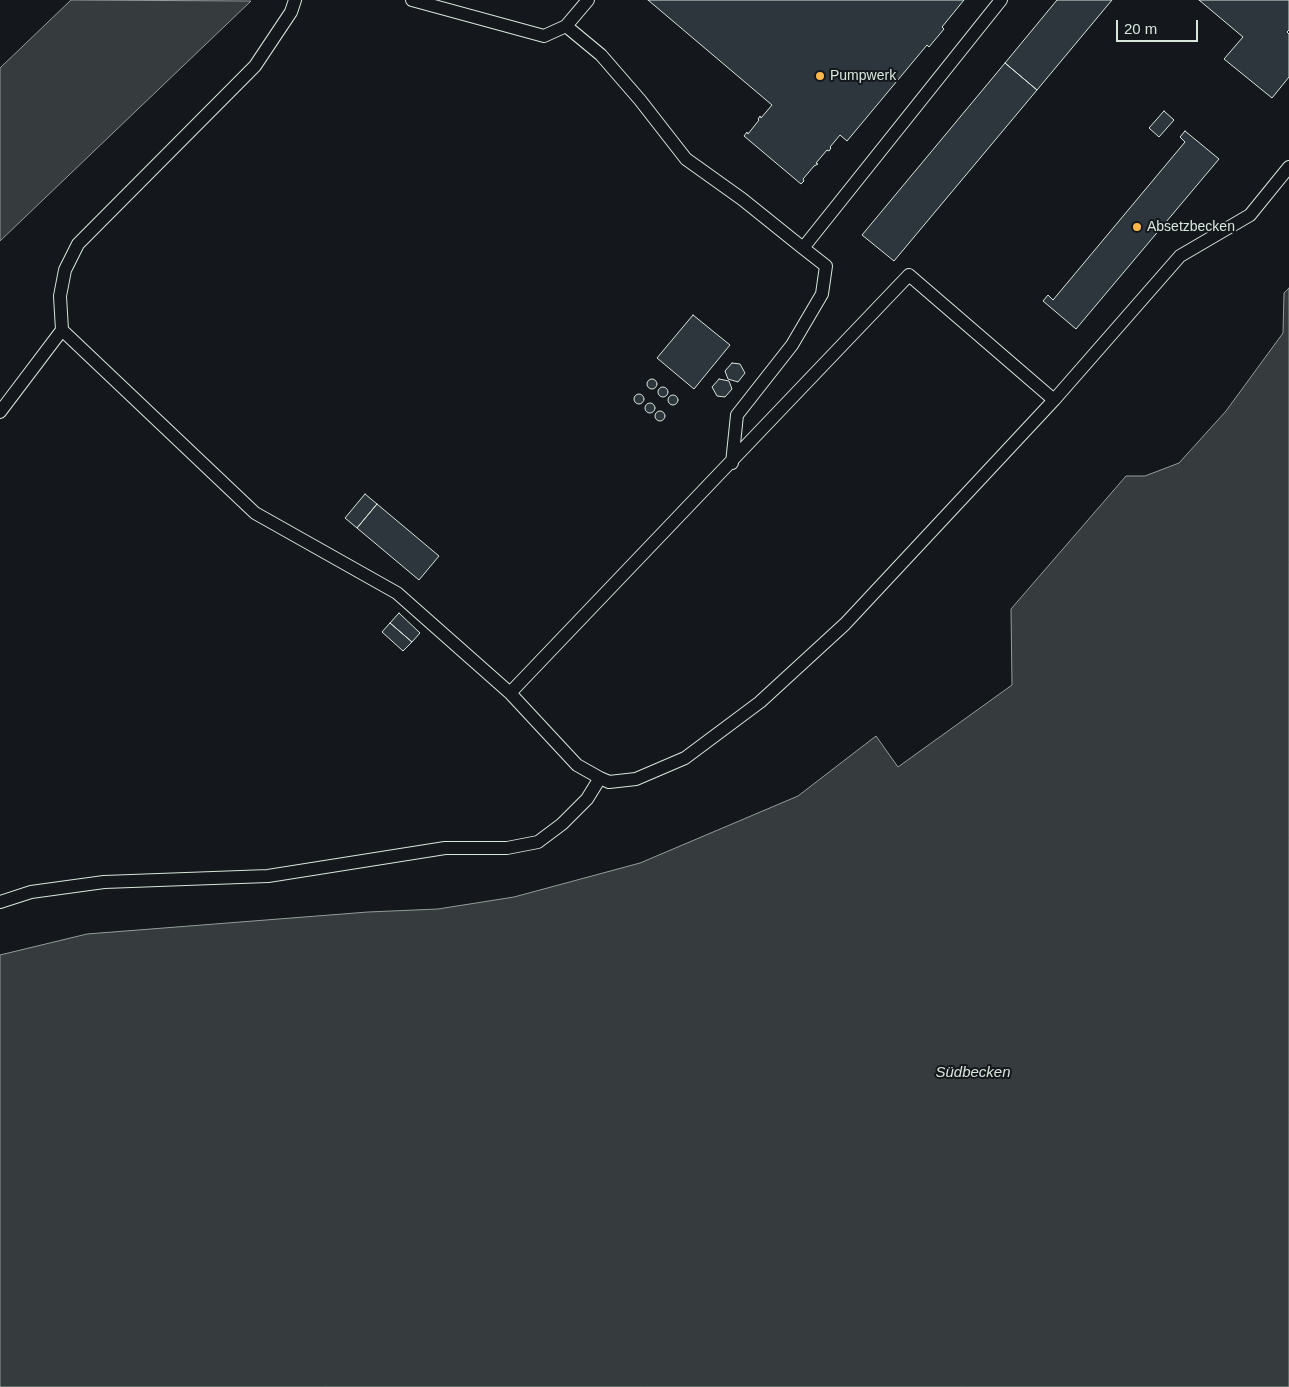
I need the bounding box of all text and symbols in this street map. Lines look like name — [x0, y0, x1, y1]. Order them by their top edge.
scale bar — [1119, 10, 1202, 42]
text: 20 m — [1124, 20, 1157, 37]
place label: Pumpwerk — [830, 68, 896, 84]
marker: Pumpwerk — [814, 70, 826, 82]
place label: Absetzbecken — [1147, 219, 1235, 235]
marker: Absetzbecken — [1131, 221, 1143, 233]
water label: Südbecken — [935, 1064, 1011, 1082]

